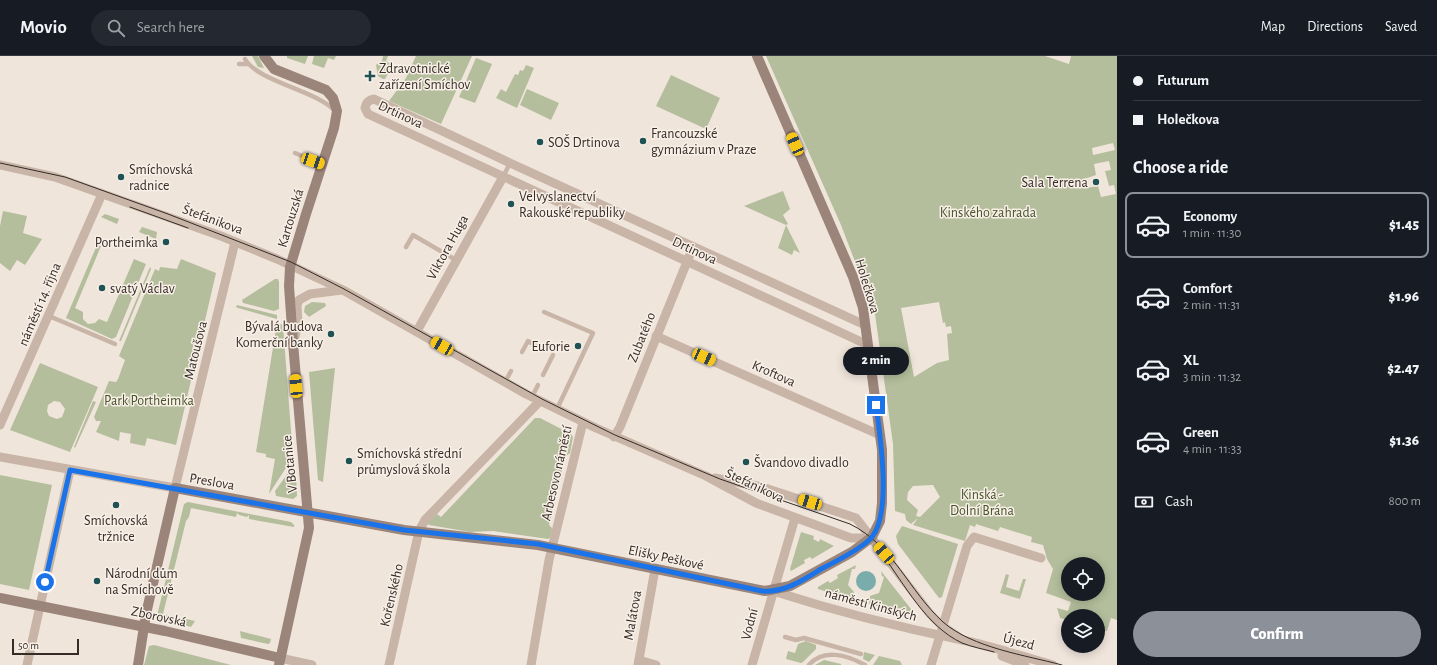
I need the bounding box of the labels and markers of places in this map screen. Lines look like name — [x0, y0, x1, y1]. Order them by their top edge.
place label: Zdravotnické zařízení Smíchov — [379, 62, 470, 92]
marker: Zdravotnické zařízení Smíchov — [364, 70, 376, 82]
place label: Francouzské gymnázium v Praze — [651, 127, 756, 157]
place label: SOŠ Drtinova — [548, 134, 620, 150]
marker: Francouzské gymnázium v Praze — [638, 136, 648, 146]
marker: SOŠ Drtinova — [535, 137, 545, 147]
place label: Smíchovská radnice — [129, 163, 194, 193]
marker: Smíchovská radnice — [116, 172, 126, 182]
place label: Sala Terrena — [1021, 176, 1089, 190]
marker: Sala Terrena — [1091, 177, 1101, 187]
place label: Velvyslanectví Rakouské republiky — [519, 190, 625, 220]
marker: Velvyslanectví Rakouské republiky — [506, 199, 516, 209]
place label: Portheimka — [95, 236, 159, 250]
marker: Portheimka — [161, 237, 171, 247]
place label: svatý Václav — [110, 282, 175, 296]
marker: svatý Václav — [97, 283, 107, 293]
place label: Bývalá budova Komerční banky — [235, 320, 324, 350]
marker: Bývalá budova Komerční banky — [326, 329, 336, 339]
place label: Euforie — [531, 340, 570, 354]
marker: Euforie — [573, 341, 583, 351]
place label: Smíchovská střední průmyslová škola — [357, 447, 462, 477]
place label: Švandovo divadlo — [754, 454, 849, 470]
marker: Smíchovská střední průmyslová škola — [344, 456, 354, 466]
marker: Švandovo divadlo — [741, 457, 751, 467]
marker: Smíchovská tržnice — [111, 500, 121, 510]
place label: Smíchovská tržnice — [84, 514, 149, 544]
place label: Národní dům na Smíchově — [105, 567, 178, 597]
marker: Národní dům na Smíchově — [92, 576, 102, 586]

